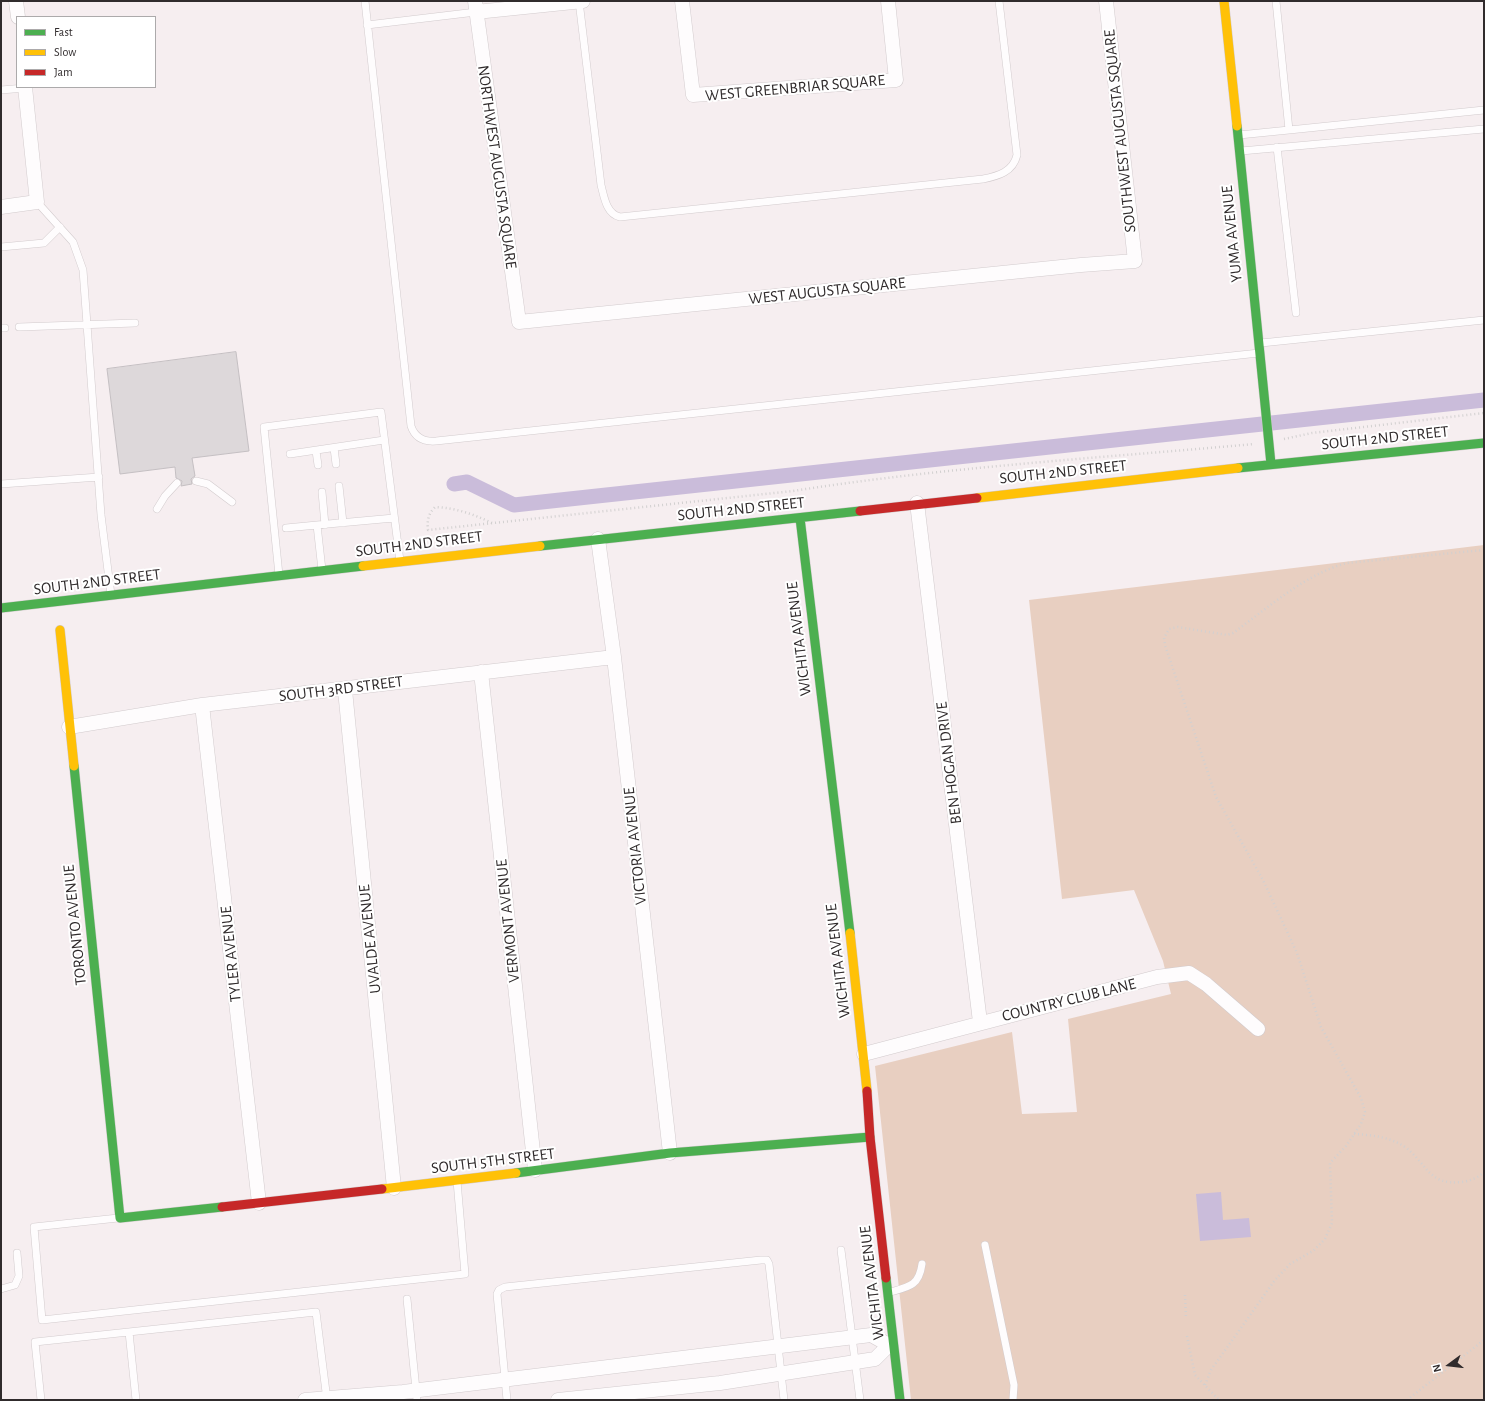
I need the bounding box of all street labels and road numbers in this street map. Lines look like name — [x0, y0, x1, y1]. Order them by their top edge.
street label: SOUTHWEST AUGUSTA SQUARE — [1100, 28, 1140, 234]
street label: NORTHWEST AUGUSTA SQUARE — [473, 64, 521, 270]
street label: WEST GREENBRIAR SQUARE — [704, 71, 886, 105]
street label: YUMA AVENUE — [1217, 185, 1247, 283]
street label: WEST AUGUSTA SQUARE — [747, 273, 907, 309]
street label: SOUTH 2ND STREET — [1321, 422, 1449, 454]
street label: SOUTH 2ND STREET — [999, 456, 1127, 488]
street label: SOUTH 2ND STREET — [677, 493, 805, 525]
street label: SOUTH 2ND STREET — [354, 527, 484, 561]
street label: SOUTH 2ND STREET — [32, 565, 162, 599]
street label: WICHITA AVENUE — [782, 581, 816, 697]
street label: SOUTH 3RD STREET — [278, 672, 404, 706]
street label: BEN HOGAN DRIVE — [932, 701, 966, 825]
street label: VICTORIA AVENUE — [619, 786, 651, 906]
street label: VERMONT AVENUE — [492, 858, 524, 984]
street label: TORONTO AVENUE — [59, 864, 91, 986]
street label: UVALDE AVENUE — [355, 884, 385, 994]
street label: WICHITA AVENUE — [821, 903, 855, 1019]
street label: TYLER AVENUE — [216, 905, 246, 1003]
street label: COUNTRY CLUB LANE — [1000, 974, 1138, 1026]
street label: SOUTH 5TH STREET — [430, 1144, 556, 1178]
street label: WICHITA AVENUE — [855, 1225, 889, 1341]

